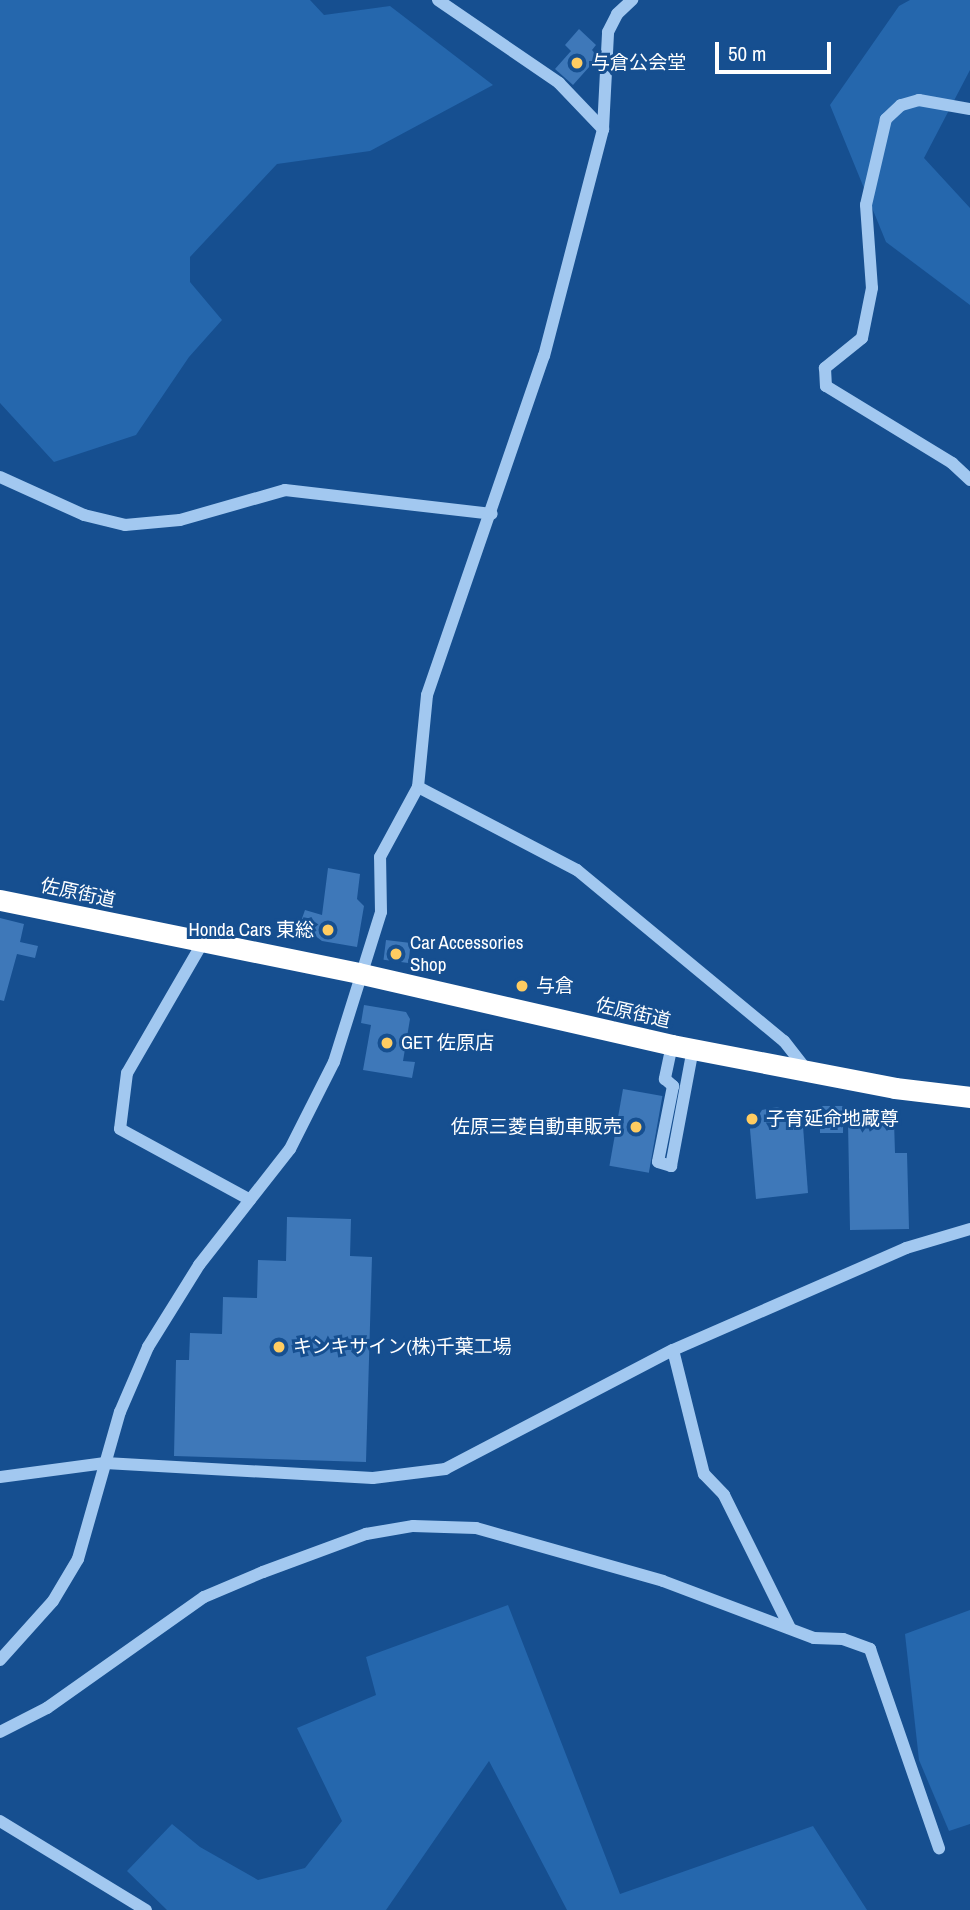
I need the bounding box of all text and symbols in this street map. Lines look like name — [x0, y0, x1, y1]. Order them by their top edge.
scale bar — [718, 28, 834, 72]
text: 50 m — [728, 39, 766, 68]
place label: 与倉公会堂 — [591, 52, 686, 74]
marker: 与倉公会堂 — [569, 55, 585, 71]
street label: 佐原街道 — [38, 874, 118, 912]
place label: Honda Cars 東総 — [189, 919, 314, 941]
marker: Honda Cars 東総 — [320, 922, 336, 938]
place label: Car Accessories Shop — [410, 932, 524, 976]
marker: Car Accessories Shop — [388, 946, 404, 962]
place label: 与倉 — [536, 975, 574, 997]
marker: 与倉 — [514, 978, 530, 994]
street label: 佐原街道 — [593, 993, 673, 1033]
place label: GET 佐原店 — [401, 1032, 494, 1054]
marker: GET 佐原店 — [379, 1035, 395, 1051]
place label: 子育延命地蔵尊 — [766, 1108, 899, 1130]
marker: 子育延命地蔵尊 — [744, 1111, 760, 1127]
place label: 佐原三菱自動車販売 — [451, 1116, 622, 1138]
marker: 佐原三菱自動車販売 — [628, 1119, 644, 1135]
place label: キンキサイン(株)千葉工場 — [293, 1336, 512, 1358]
marker: キンキサイン(株)千葉工場 — [271, 1339, 287, 1355]

